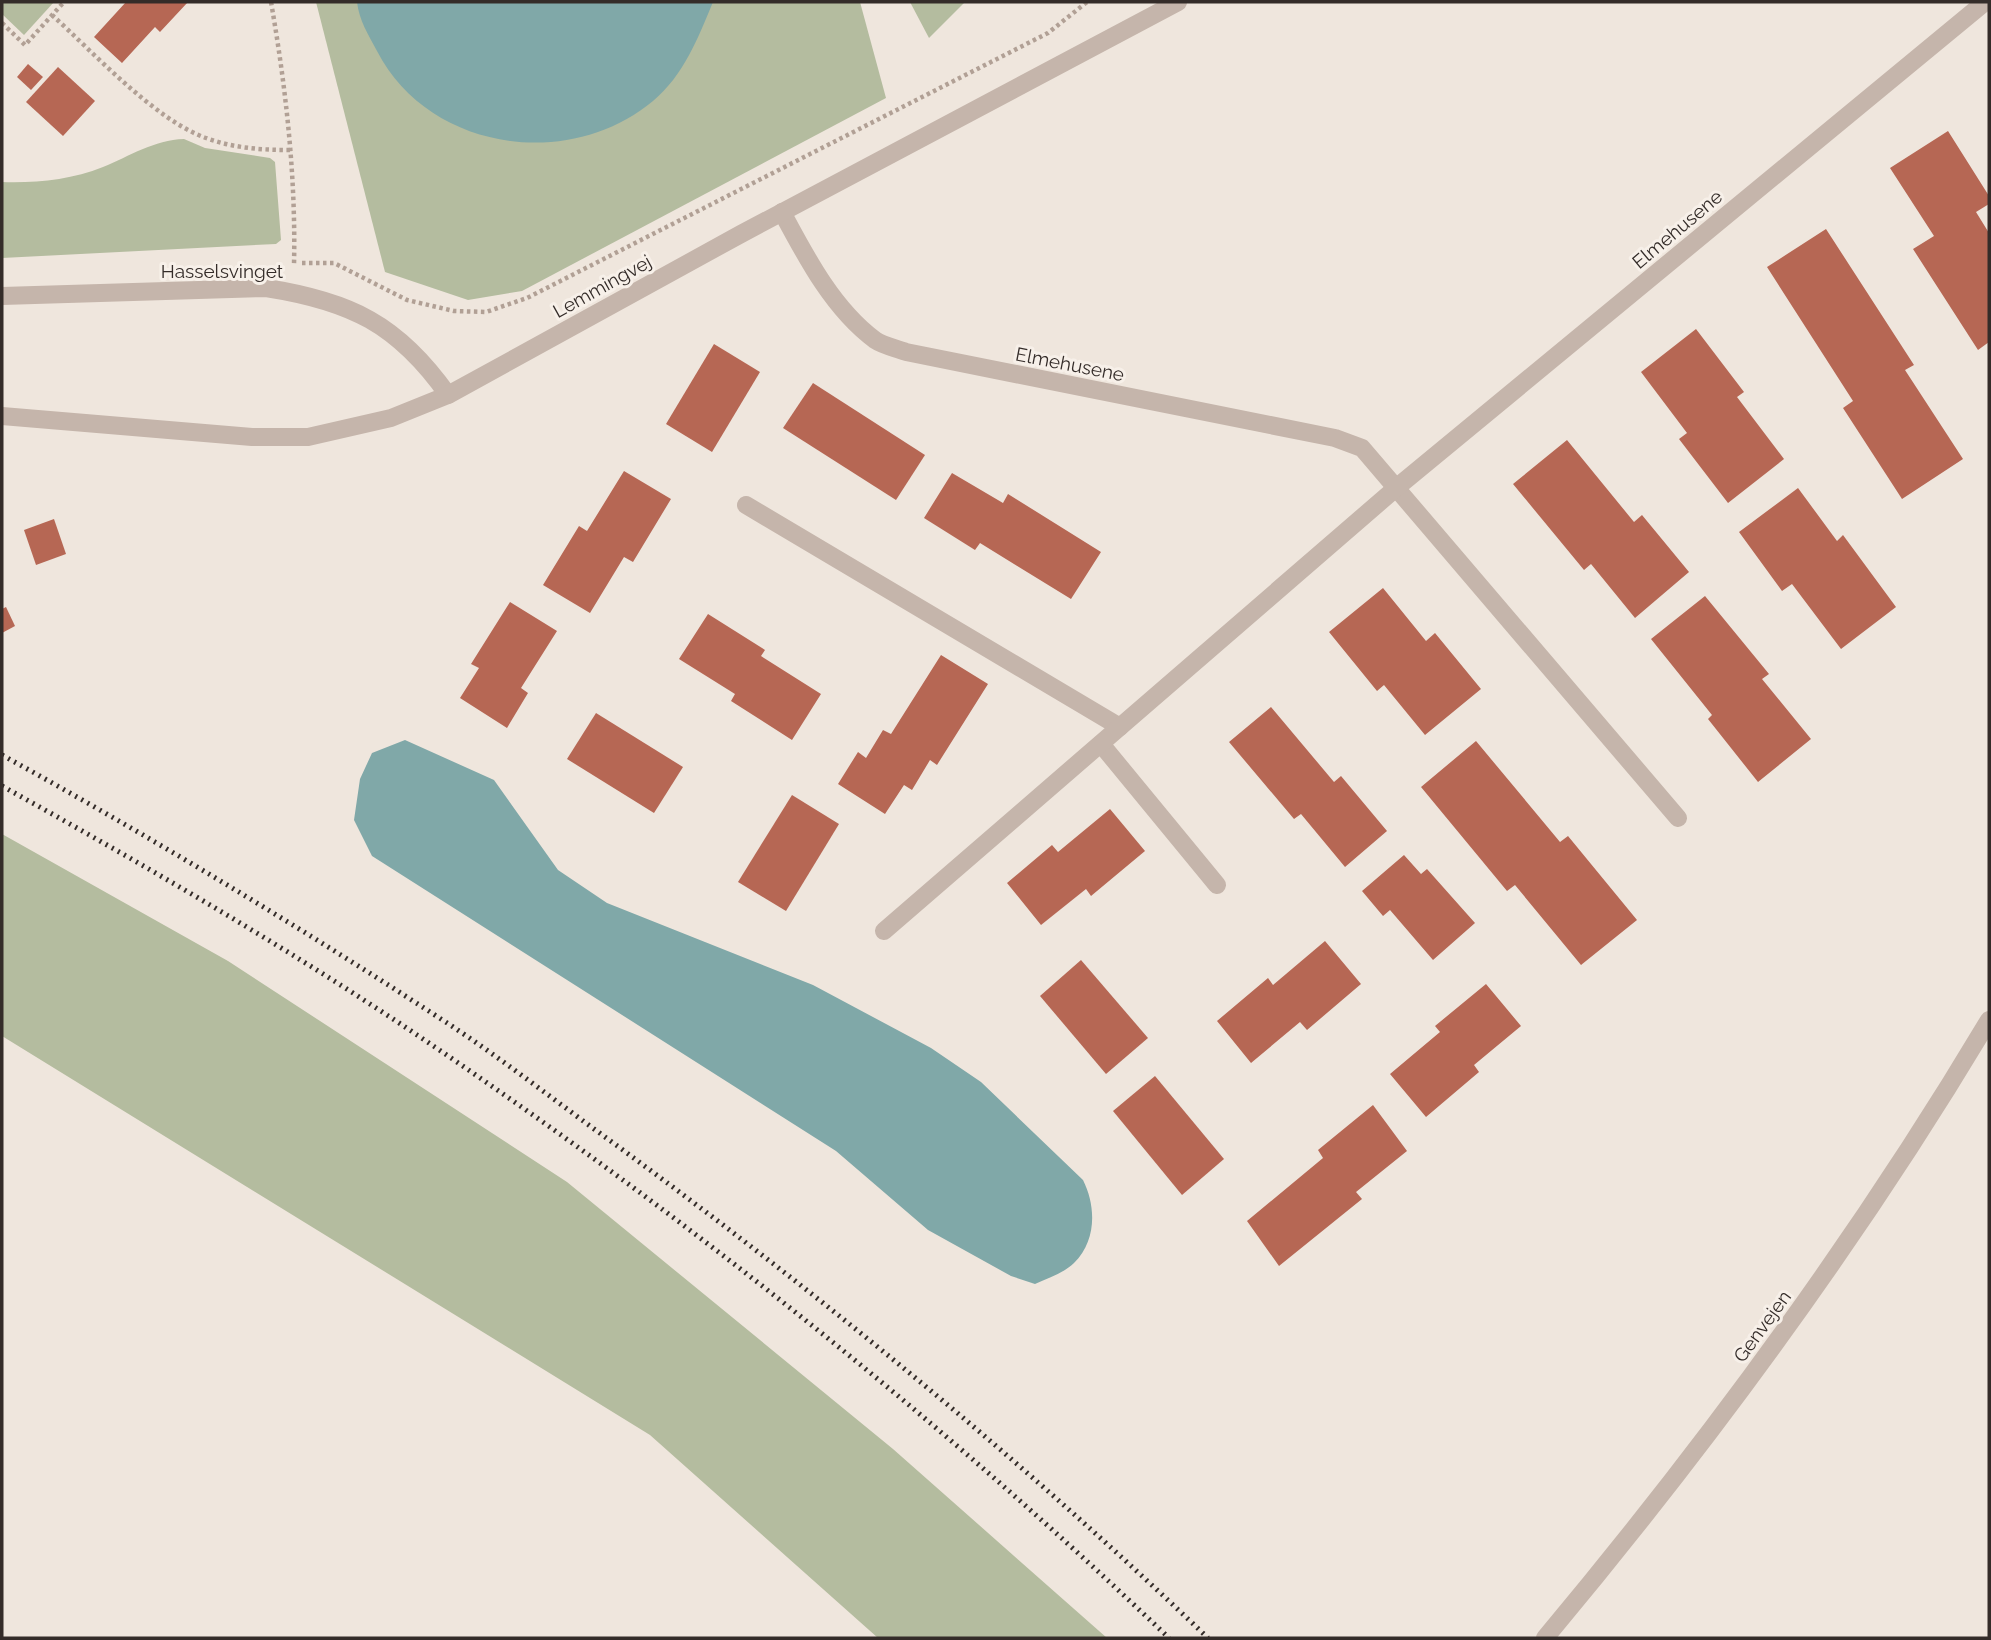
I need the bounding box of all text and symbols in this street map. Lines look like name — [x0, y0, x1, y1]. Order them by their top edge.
street label: Elmehusene — [1628, 185, 1726, 273]
street label: Lemmingvej — [549, 250, 655, 322]
street label: Hasselsvinget — [161, 260, 284, 282]
street label: Elmehusene — [1014, 343, 1126, 385]
street label: Genvejen — [1729, 1286, 1795, 1366]

